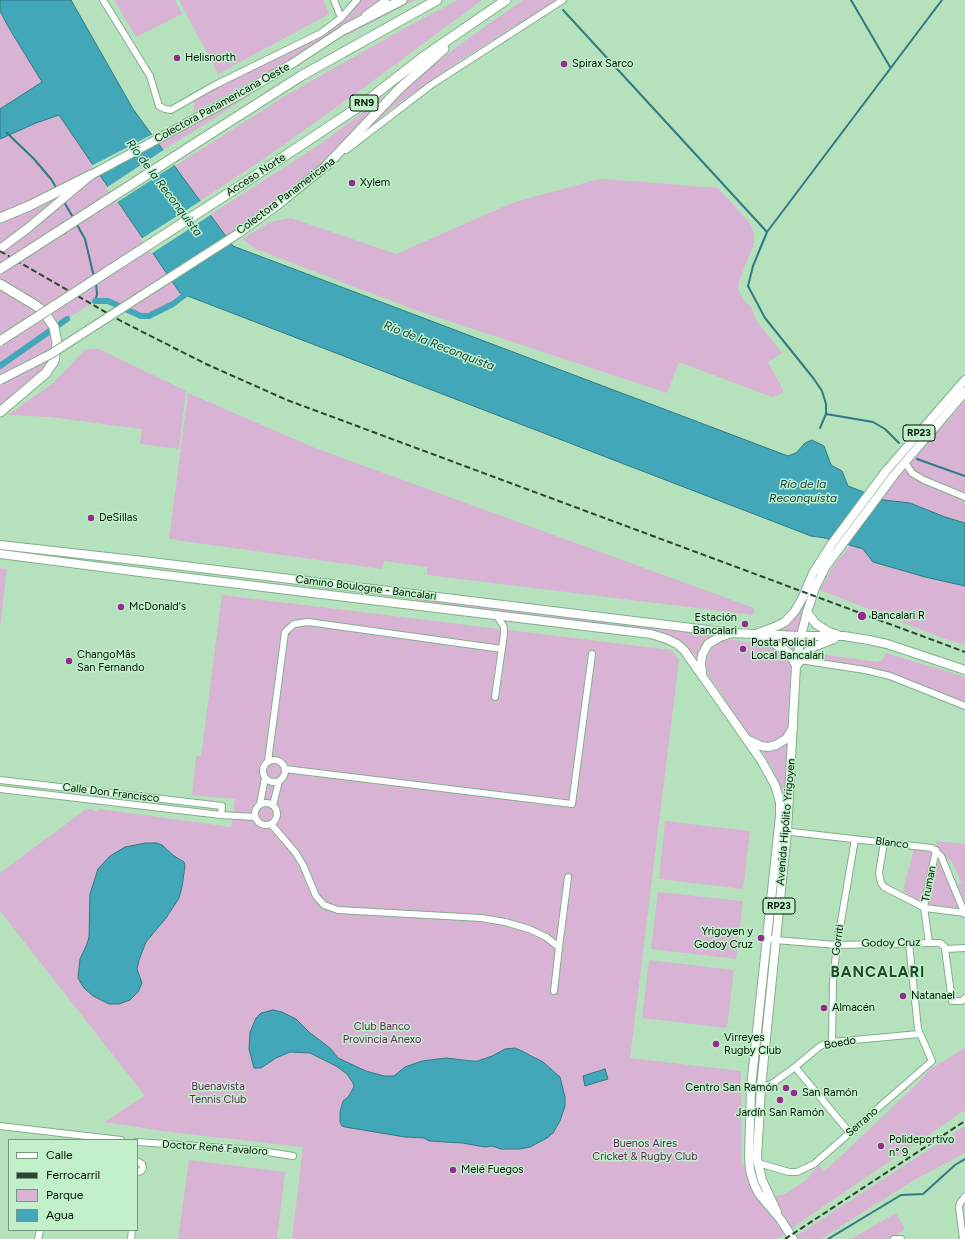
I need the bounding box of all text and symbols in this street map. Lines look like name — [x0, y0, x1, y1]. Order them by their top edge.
place label: Helisnorth — [185, 51, 236, 65]
marker: Helisnorth — [172, 53, 182, 63]
place label: Spirax Sarco — [572, 57, 633, 71]
marker: Spirax Sarco — [559, 59, 569, 69]
street label: Colectora Panamericana Oeste — [152, 60, 292, 146]
road number: RN9 — [350, 95, 378, 111]
water label: Río de la Reconquista — [123, 137, 205, 239]
street label: Acceso Norte — [224, 151, 288, 199]
street label: Colectora Panamericana — [234, 155, 338, 237]
place label: Xylem — [360, 176, 390, 190]
marker: Xylem — [347, 178, 357, 188]
water label: Río de la Reconquista — [382, 318, 496, 374]
road number: RP23 — [903, 425, 935, 441]
water label: Río de la Reconquista — [769, 477, 837, 505]
place label: DeSillas — [99, 511, 137, 525]
marker: DeSillas — [86, 513, 96, 523]
street label: Camino Boulogne - Bancalari — [295, 573, 437, 603]
place label: McDonald's — [129, 600, 186, 614]
marker: McDonald's — [116, 602, 126, 612]
place label: Bancalari R — [871, 609, 925, 623]
marker: Bancalari R — [856, 610, 868, 622]
place label: Estación Bancalari — [693, 611, 737, 637]
marker: Estación Bancalari — [740, 619, 750, 629]
place label: Posta Policial Local Bancalari — [751, 636, 824, 662]
marker: Posta Policial Local Bancalari — [738, 644, 748, 654]
place label: ChangoMâs San Fernando — [77, 648, 145, 674]
marker: ChangoMâs San Fernando — [64, 656, 74, 666]
street label: Avenida Hipólito Yrigoyen — [774, 758, 798, 886]
street label: Calle Don Francisco — [62, 781, 160, 805]
street label: Blanco — [875, 834, 909, 852]
street label: Truman — [919, 865, 939, 903]
road number: RP23 — [763, 898, 795, 914]
street label: Gorriti — [829, 924, 847, 956]
place label: Yrigoyen y Godoy Cruz — [694, 925, 753, 951]
marker: Yrigoyen y Godoy Cruz — [756, 933, 766, 943]
street label: Godoy Cruz — [861, 936, 921, 950]
district label: BANCALARI — [831, 964, 925, 982]
place label: Natanael — [911, 989, 955, 1003]
marker: Natanael — [898, 991, 908, 1001]
place label: Almacén — [832, 1001, 875, 1015]
marker: Almacén — [819, 1003, 829, 1013]
park label: Club Banco Provincia Anexo — [343, 1020, 421, 1046]
place label: Virreyes Rugby Club — [724, 1031, 781, 1057]
street label: Boedo — [823, 1034, 857, 1052]
marker: Virreyes Rugby Club — [711, 1039, 721, 1049]
park label: Buenavista Tennis Club — [189, 1080, 247, 1106]
place label: Centro San Ramón — [685, 1081, 778, 1095]
marker: Centro San Ramón — [781, 1083, 791, 1093]
place label: San Ramón — [802, 1086, 858, 1100]
marker: San Ramón — [789, 1088, 799, 1098]
marker: Jardín San Ramón — [775, 1095, 785, 1105]
street label: Serrano — [843, 1104, 881, 1140]
place label: Jardín San Ramón — [736, 1106, 824, 1120]
place label: Polideportivo n° 9 — [889, 1133, 954, 1159]
park label: Buenos Aires Cricket & Rugby Club — [592, 1137, 698, 1163]
street label: Doctor René Favaloro — [162, 1138, 268, 1158]
legend — [8, 1139, 138, 1231]
marker: Polideportivo n° 9 — [876, 1141, 886, 1151]
text: Calle — [46, 1148, 73, 1162]
place label: Melé Fuegos — [461, 1163, 523, 1177]
marker: Melé Fuegos — [448, 1165, 458, 1175]
text: Ferrocarril — [46, 1168, 100, 1182]
text: Parque — [46, 1188, 83, 1202]
text: Agua — [46, 1208, 74, 1222]

